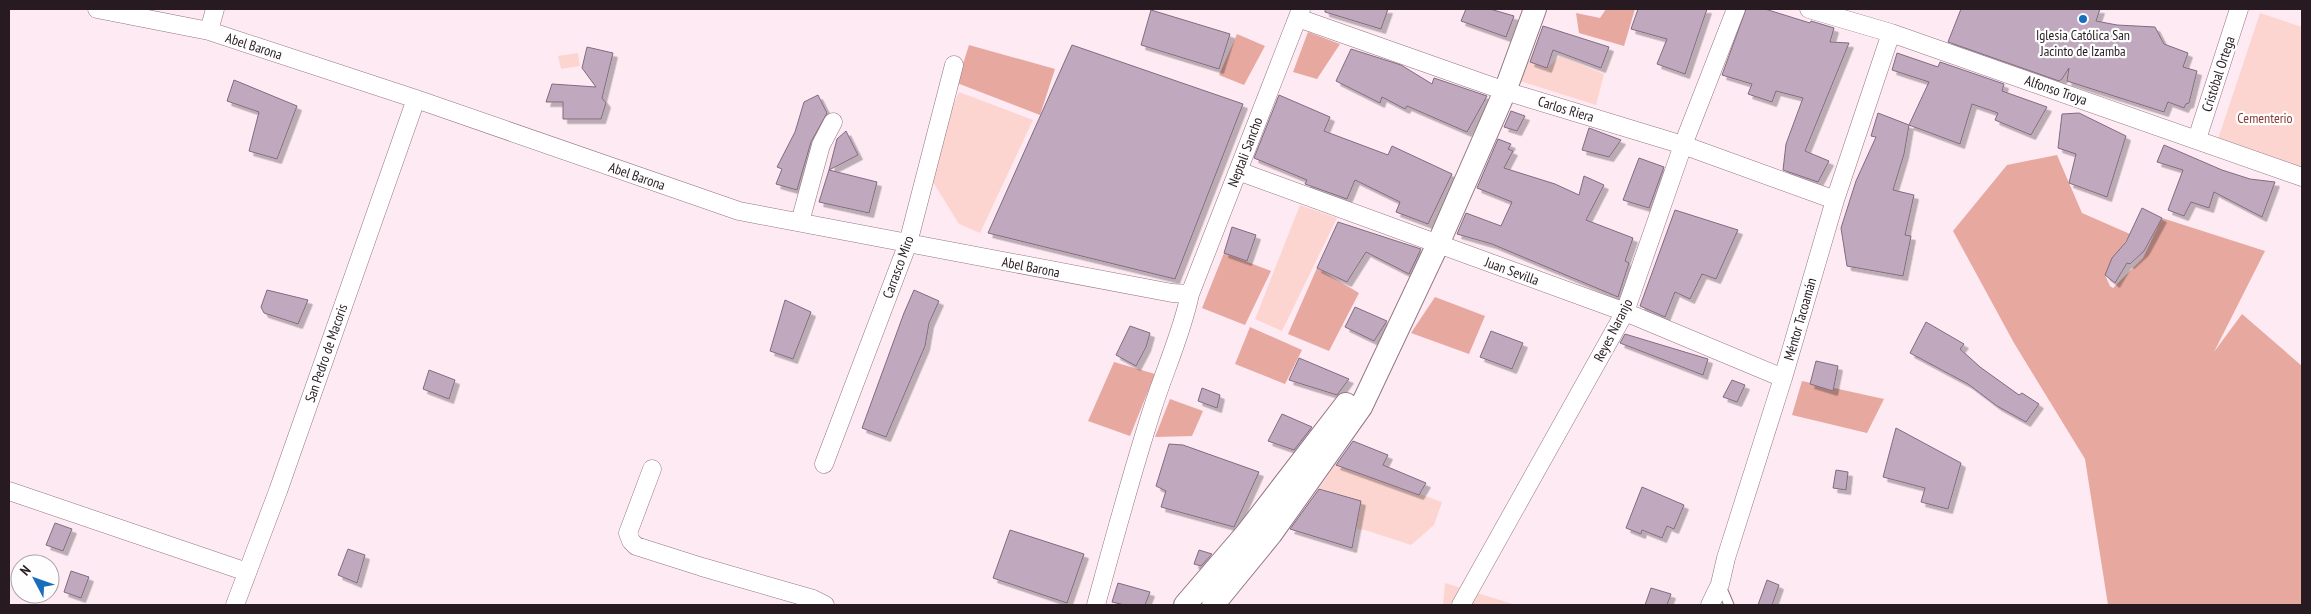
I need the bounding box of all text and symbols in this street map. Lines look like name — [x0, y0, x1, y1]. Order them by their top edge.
marker: Iglesia Católica San Jacinto de Izamba — [2077, 13, 2089, 25]
place label: Iglesia Católica San Jacinto de Izamba — [2036, 26, 2130, 60]
street label: Abel Barona — [223, 28, 285, 64]
street label: Cristóbal Ortega — [2197, 34, 2239, 114]
street label: Alfonso Troya — [2023, 71, 2089, 109]
street label: Carlos Riera — [1536, 92, 1596, 126]
park label: Cementerio — [2237, 109, 2293, 127]
street label: Neptali Sancho — [1224, 115, 1266, 189]
street label: Abel Barona — [606, 158, 668, 194]
street label: Carrasco Miro — [878, 233, 918, 301]
street label: Abel Barona — [1001, 253, 1061, 281]
street label: Juan Sevilla — [1482, 253, 1542, 289]
street label: Méntor Tacoamán — [1780, 276, 1820, 362]
street label: Reyes Naranjo — [1589, 296, 1637, 364]
street label: San Pedro de Macoris — [301, 301, 351, 405]
north arrow — [10, 554, 60, 604]
text: N — [16, 562, 34, 579]

